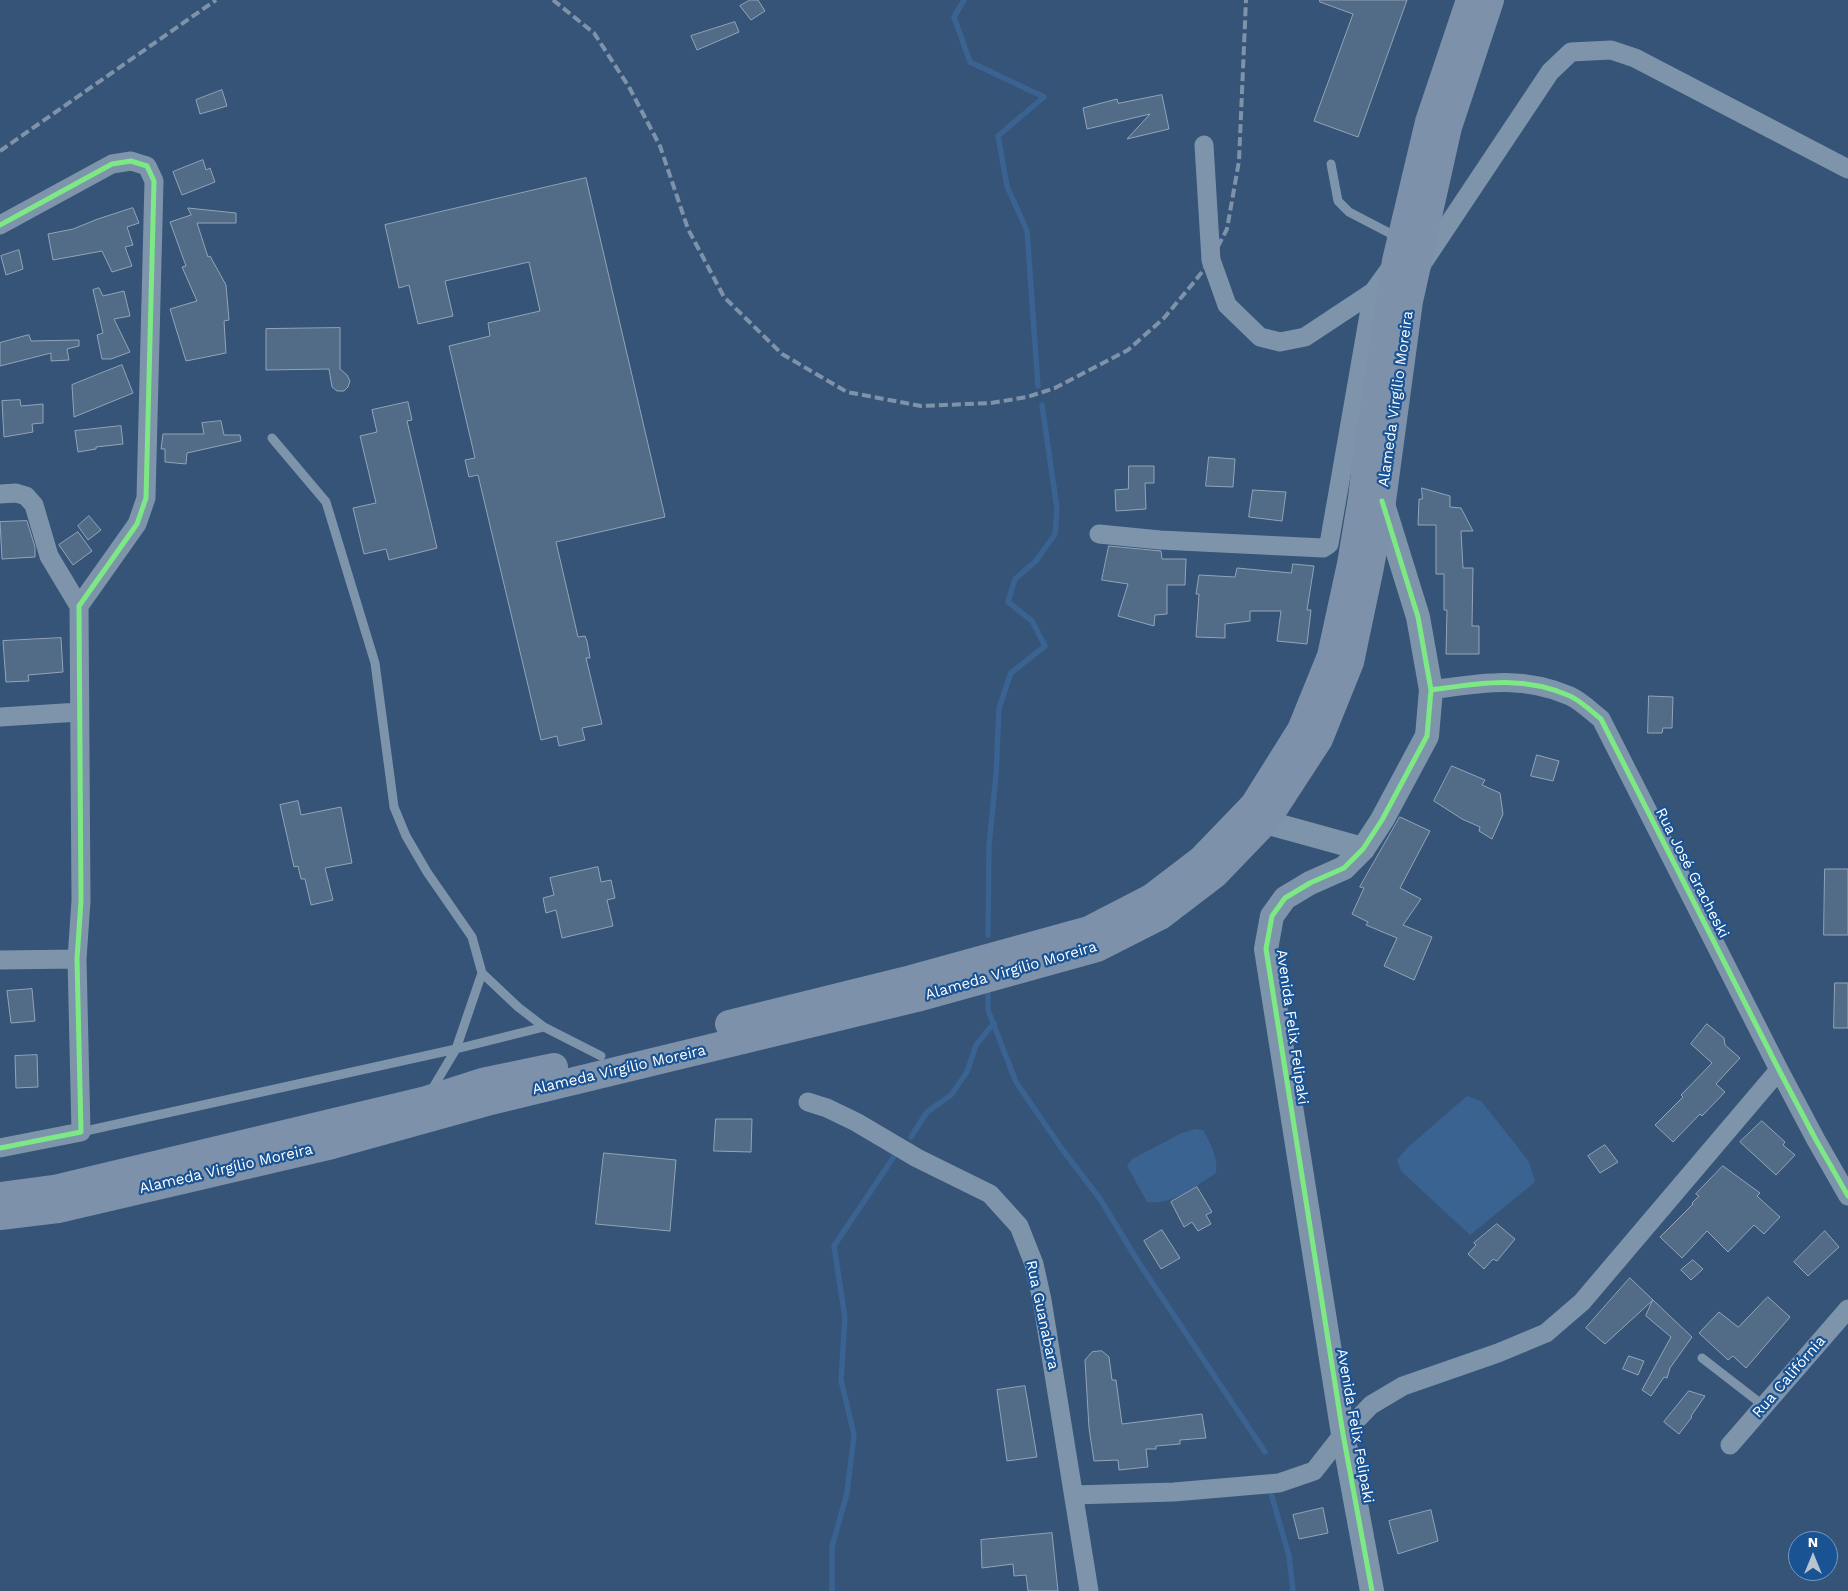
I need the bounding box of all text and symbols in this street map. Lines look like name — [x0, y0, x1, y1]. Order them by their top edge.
street label: Alameda Virgílio Moreira — [1375, 310, 1417, 488]
street label: Rua José Gracheski — [1651, 805, 1733, 941]
street label: Alameda Virgílio Moreira — [923, 938, 1099, 1004]
street label: Avenida Felix Felipaki — [1272, 948, 1312, 1106]
street label: Alameda Virgílio Moreira — [530, 1041, 708, 1099]
street label: Alameda Virgílio Moreira — [137, 1140, 315, 1198]
street label: Rua Guanabara — [1022, 1259, 1062, 1371]
street label: Rua Califórnia — [1749, 1332, 1829, 1422]
street label: Avenida Felix Felipaki — [1333, 1347, 1377, 1505]
north arrow — [1788, 1531, 1838, 1581]
text: N — [1808, 1534, 1818, 1550]

